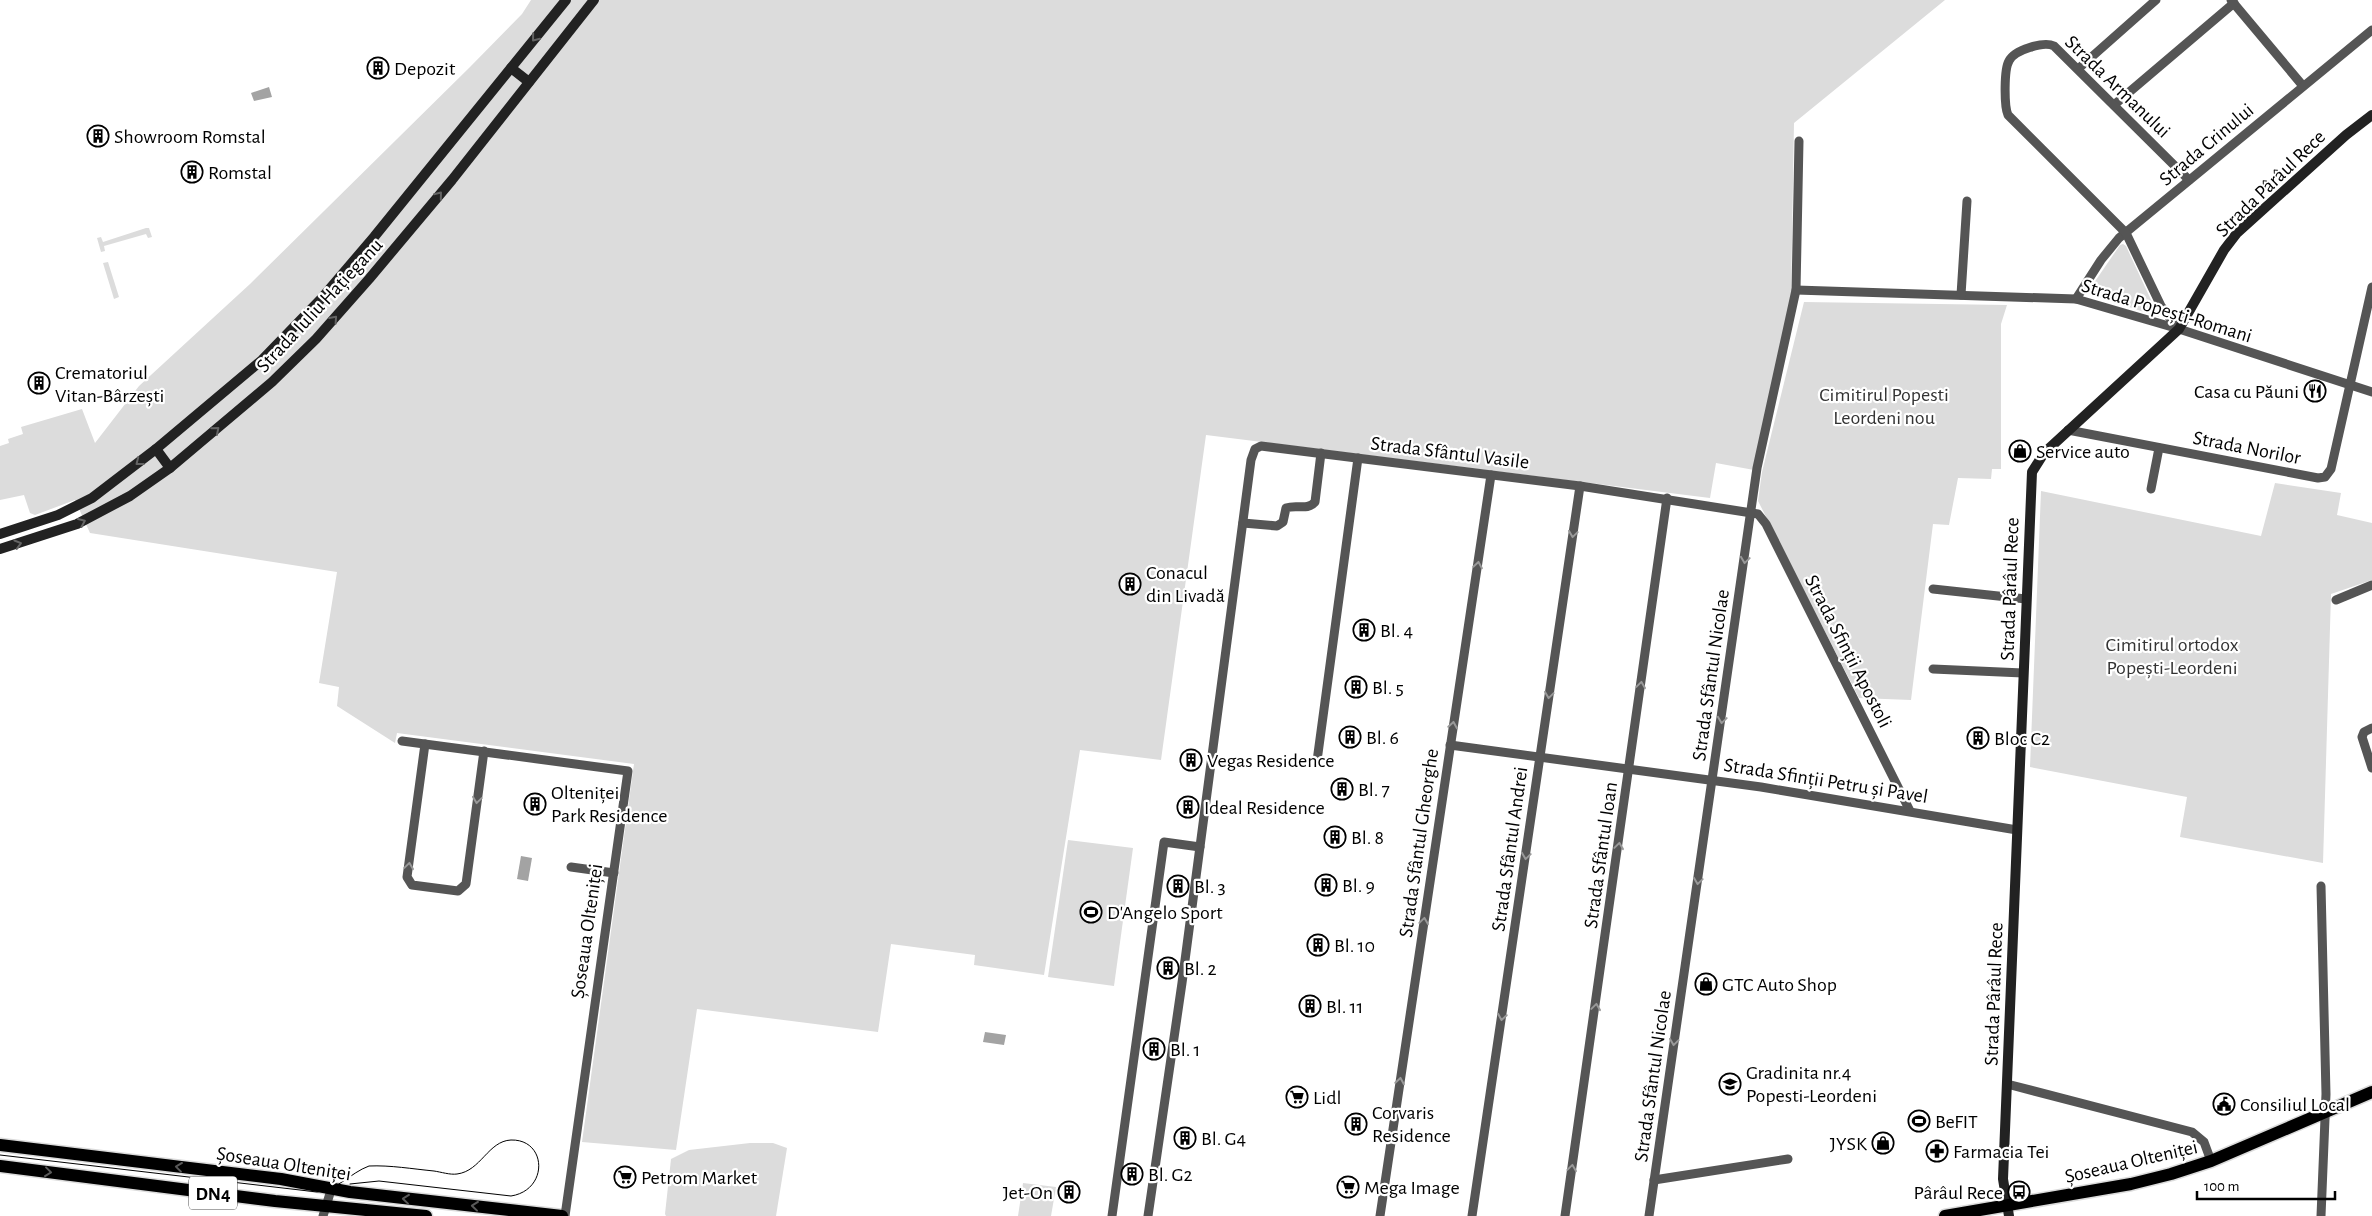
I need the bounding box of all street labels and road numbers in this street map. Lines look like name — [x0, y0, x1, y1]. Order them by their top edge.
street label: Strada Armanului — [2061, 32, 2174, 142]
street label: Strada Crinului — [2156, 100, 2258, 190]
street label: Strada Pârâul Rece — [2212, 127, 2329, 241]
street label: Strada Iuliu Hațieganu — [253, 235, 387, 377]
street label: Strada Popești-Romani — [2079, 275, 2254, 347]
street label: Strada Norilor — [2191, 428, 2303, 468]
street label: Strada Sfântul Vasile — [1369, 433, 1530, 473]
street label: Strada Pârâul Rece — [1997, 517, 2022, 661]
street label: Strada Sfinții Apostoli — [1800, 572, 1895, 732]
street label: Strada Sfântul Nicolae — [1689, 588, 1733, 762]
street label: Strada Sfântul Gheorghe — [1396, 747, 1442, 939]
street label: Strada Sfinții Petru și Pavel — [1722, 755, 1929, 808]
street label: Strada Sfântul Andrei — [1489, 765, 1531, 933]
street label: Strada Sfântul Ioan — [1581, 781, 1621, 930]
street label: Șoseaua Olteniței — [568, 863, 607, 1000]
street label: Strada Pârâul Rece — [1981, 922, 2006, 1066]
street label: Strada Sfântul Nicolae — [1631, 989, 1675, 1163]
street label: Șoseaua Olteniței — [2063, 1137, 2200, 1188]
street label: Șoseaua Olteniței — [215, 1143, 352, 1185]
road number: DN4 — [189, 1176, 237, 1210]

